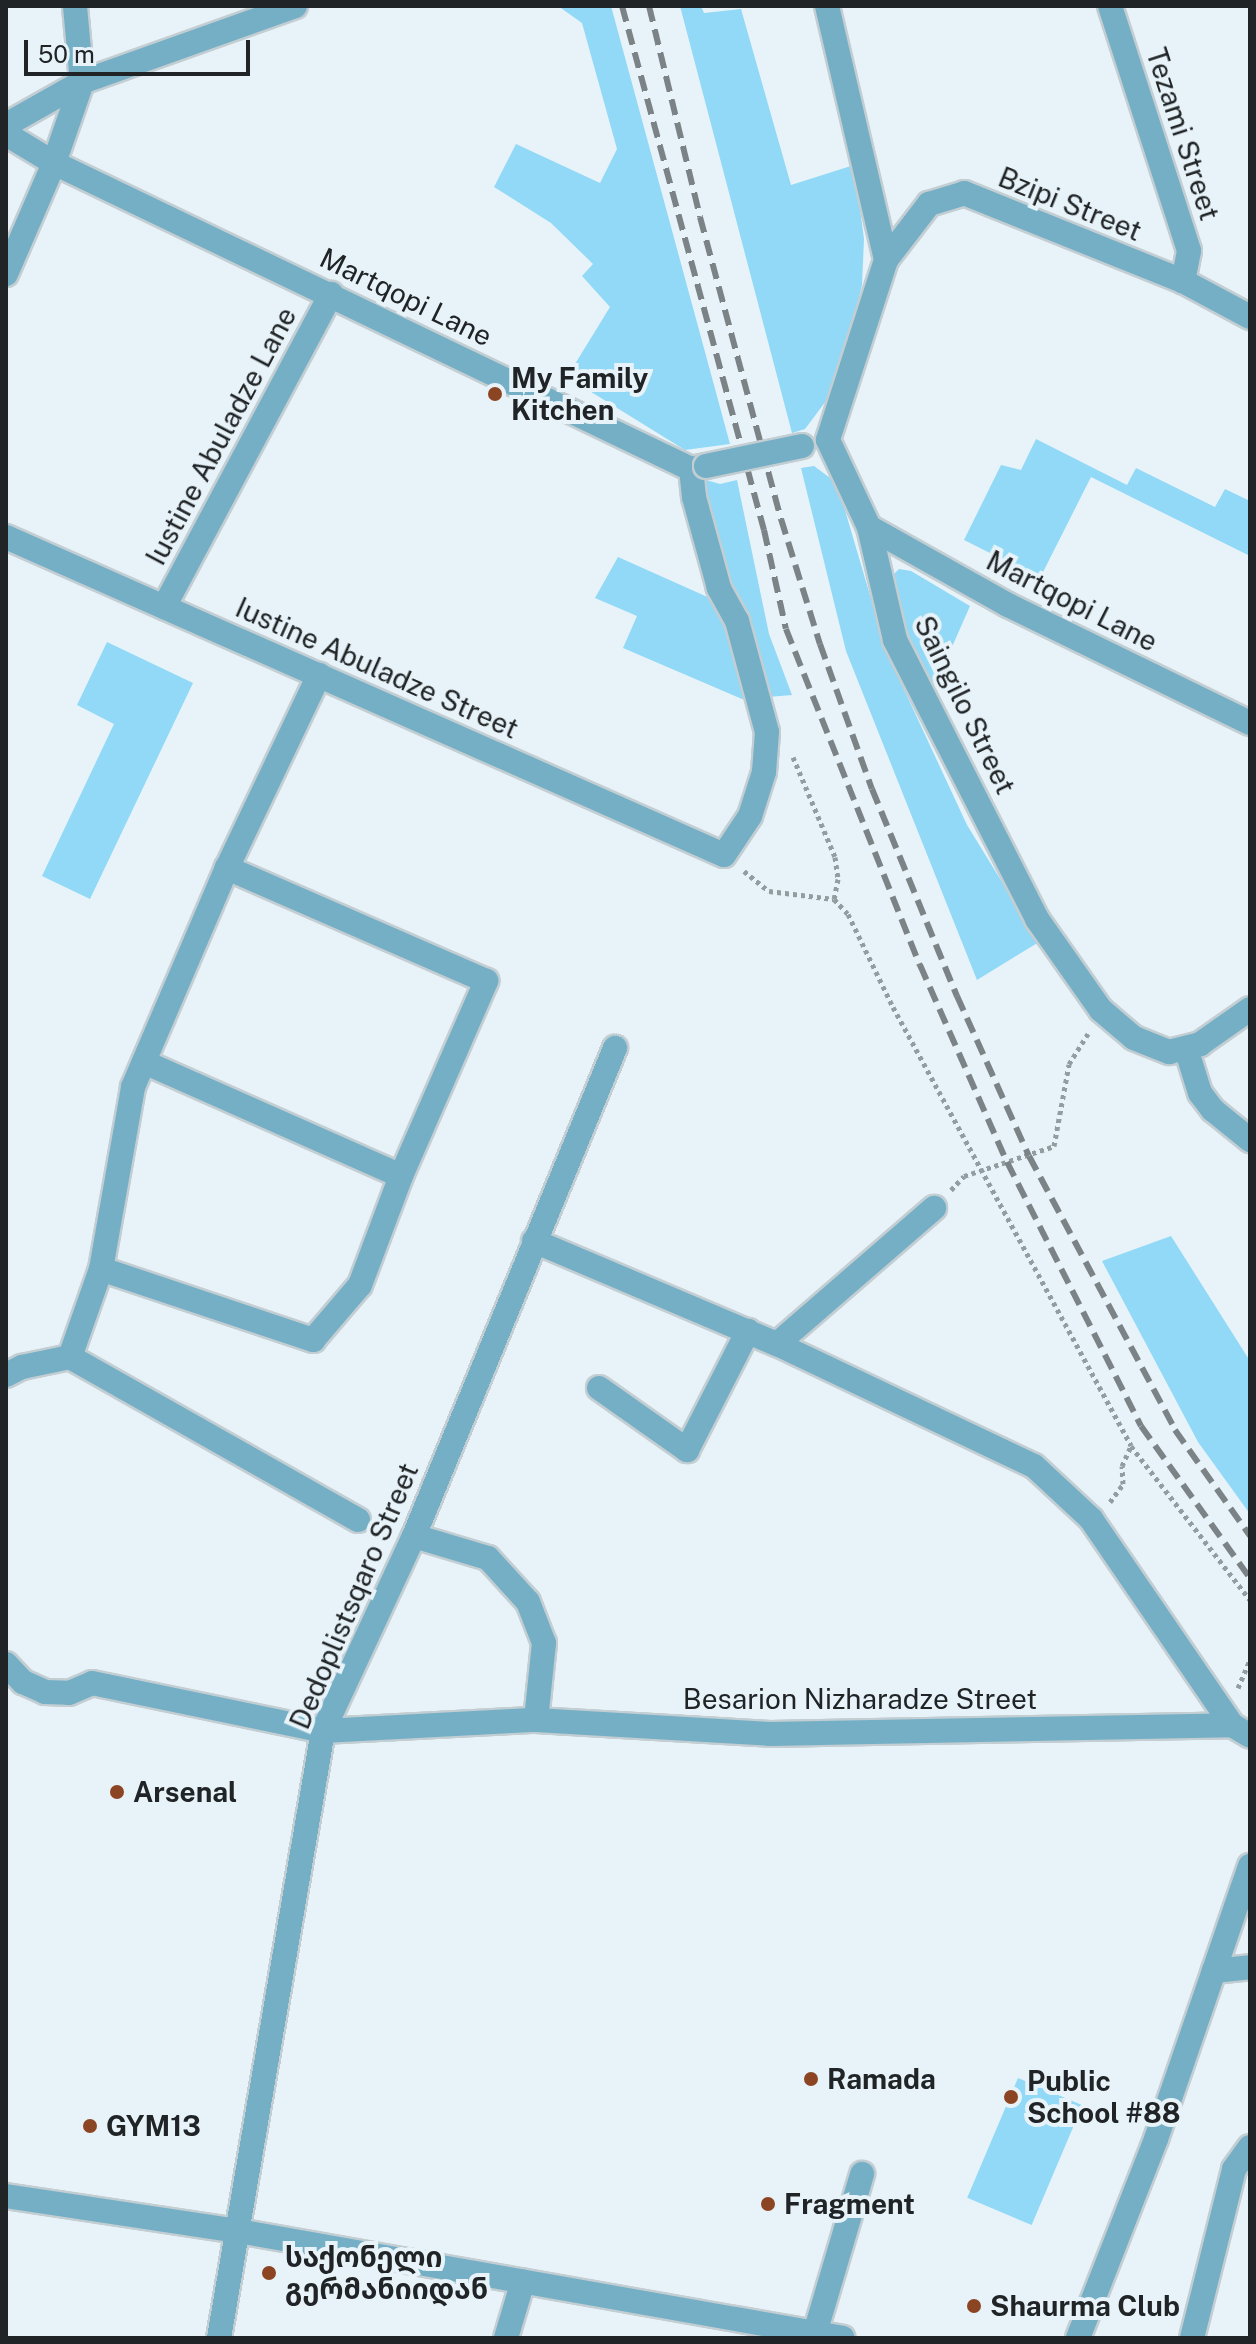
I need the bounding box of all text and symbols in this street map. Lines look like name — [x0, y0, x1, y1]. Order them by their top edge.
scale bar — [28, 24, 254, 74]
text: 50 m — [38, 40, 95, 68]
street label: Tezami Street — [1139, 44, 1227, 224]
street label: Bzipi Street — [994, 160, 1146, 248]
street label: Martqopi Lane — [314, 241, 498, 353]
street label: Iustine Abuladze Lane — [139, 301, 303, 571]
place label: My Family Kitchen — [511, 361, 648, 427]
marker: My Family Kitchen — [486, 385, 504, 403]
street label: Martqopi Lane — [981, 543, 1163, 659]
street label: Iustine Abuladze Street — [230, 590, 524, 746]
street label: Saingilo Street — [907, 610, 1023, 800]
street label: Dedoplistsqaro Street — [283, 1458, 425, 1734]
street label: Besarion Nizharadze Street — [683, 1682, 1037, 1716]
place label: Arsenal — [133, 1775, 237, 1809]
marker: Arsenal — [108, 1783, 126, 1801]
place label: Ramada — [827, 2062, 936, 2096]
place label: Public School #88 — [1027, 2064, 1181, 2130]
marker: Ramada — [802, 2070, 820, 2088]
marker: Public School #88 — [1002, 2088, 1020, 2106]
place label: GYM13 — [106, 2109, 201, 2143]
marker: GYM13 — [81, 2117, 99, 2135]
place label: Fragment — [784, 2187, 915, 2221]
marker: Fragment — [759, 2195, 777, 2213]
place label: საქონელი გერმანიიდან — [285, 2240, 488, 2306]
marker: საქონელი გერმანიიდან — [260, 2264, 278, 2282]
place label: Shaurma Club — [990, 2289, 1180, 2323]
marker: Shaurma Club — [965, 2297, 983, 2315]

